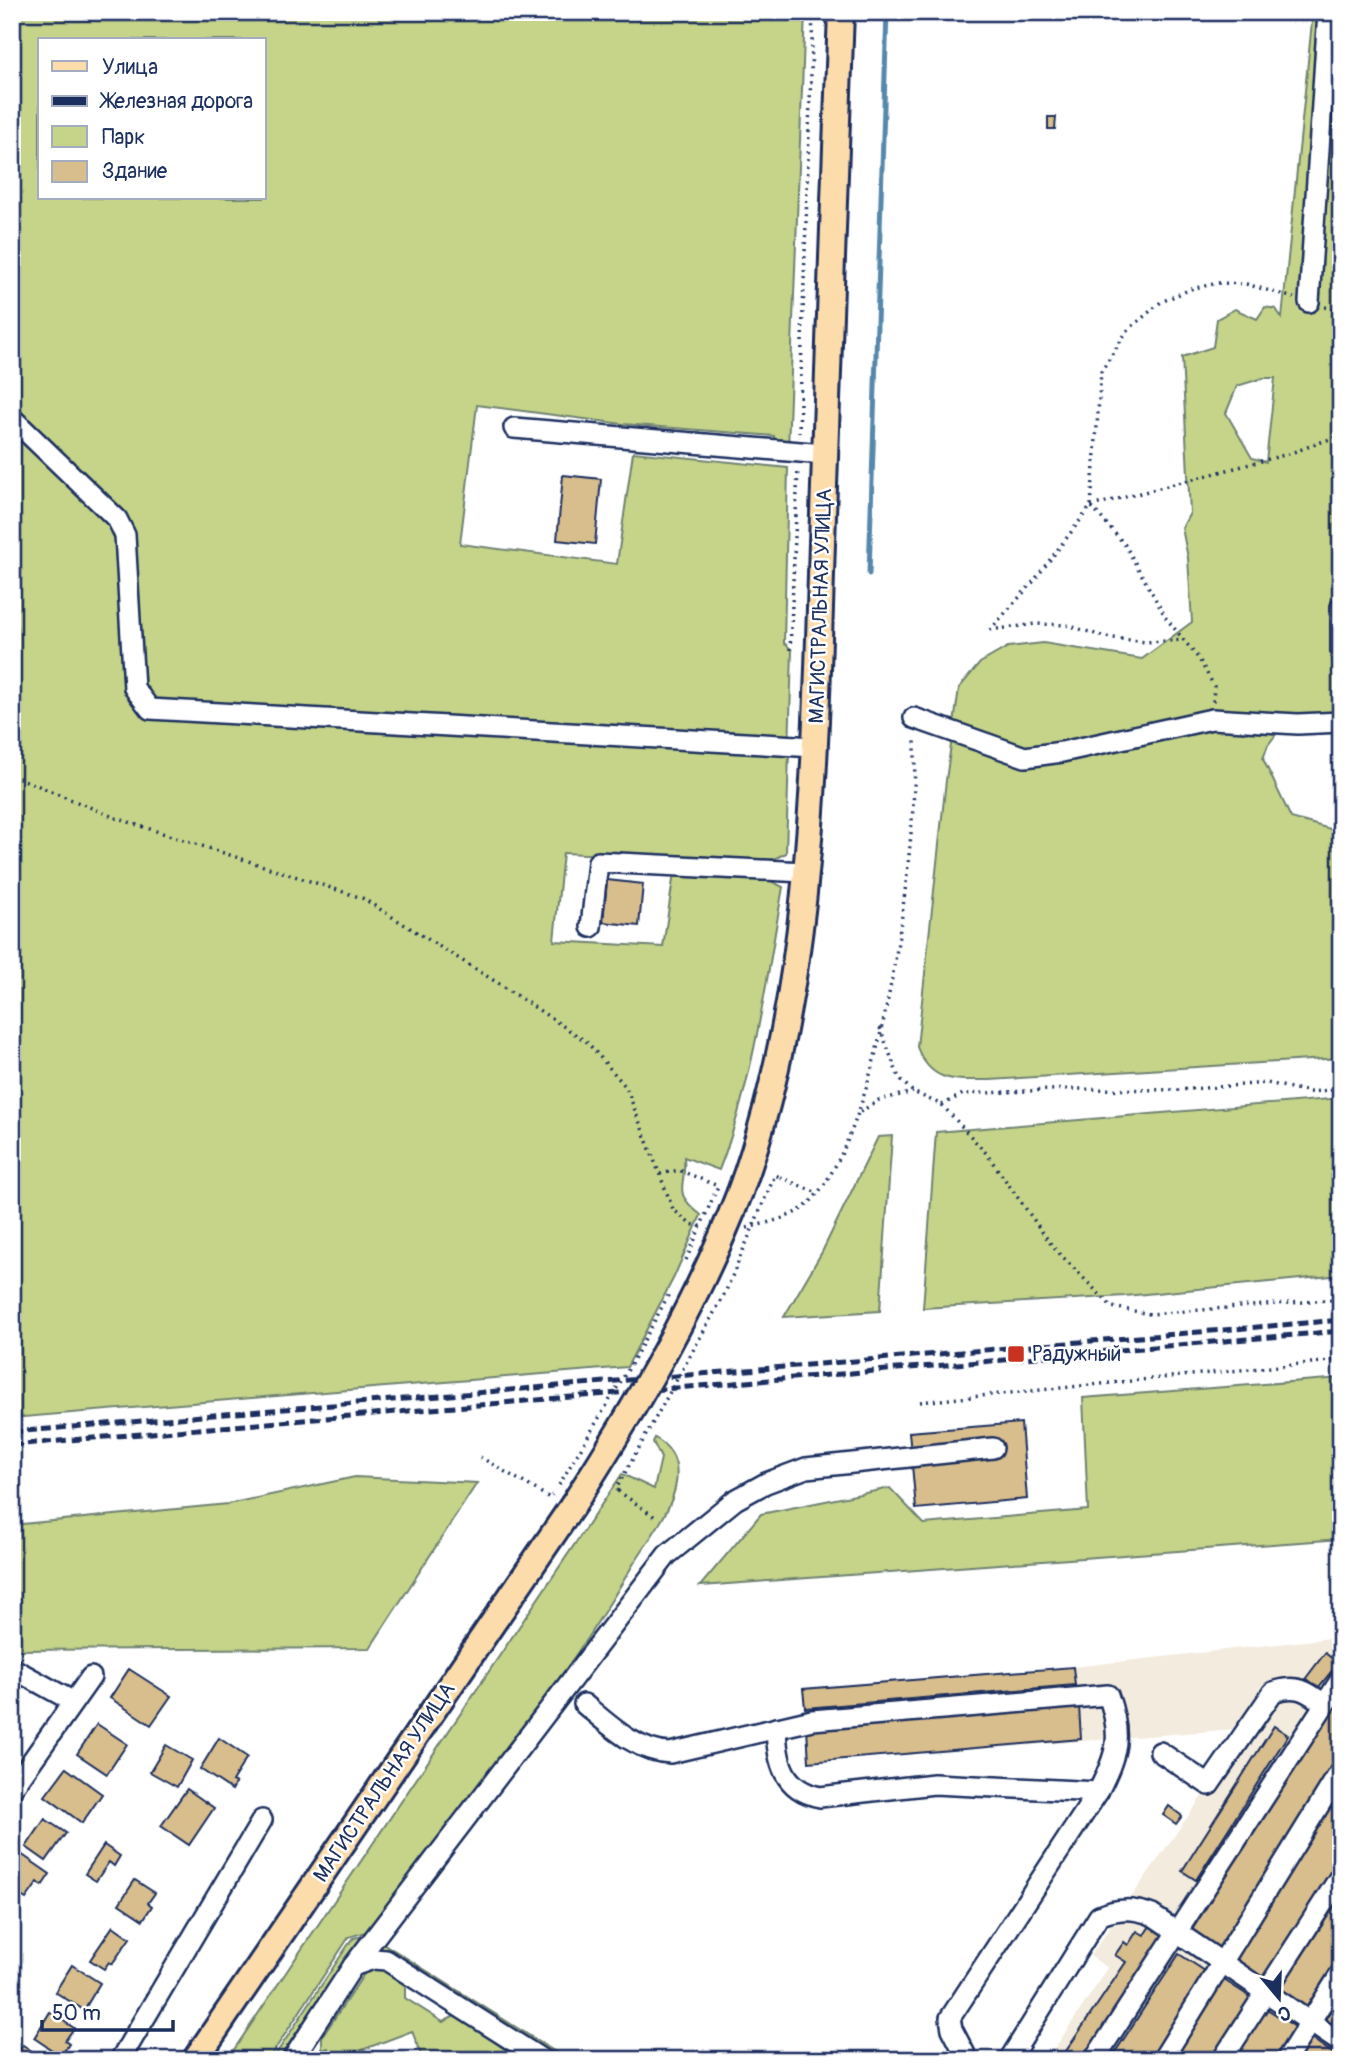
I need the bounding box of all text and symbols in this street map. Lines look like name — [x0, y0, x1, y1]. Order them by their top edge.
legend — [38, 38, 266, 200]
text: Улица — [102, 54, 158, 81]
text: Железная дорога — [99, 88, 253, 115]
text: Парк — [102, 124, 145, 151]
text: Здание — [102, 158, 168, 185]
street label: МАГИСТРАЛЬНАЯ УЛИЦА — [803, 488, 838, 724]
place label: Радужный — [1032, 1341, 1121, 1368]
marker: Радужный — [1006, 1344, 1026, 1364]
street label: МАГИСТРАЛЬНАЯ УЛИЦА — [307, 1677, 461, 1887]
north arrow — [1244, 1964, 1314, 2034]
scale bar — [42, 1988, 173, 2032]
text: 50 m — [52, 2000, 101, 2027]
text: С — [1275, 2000, 1294, 2026]

